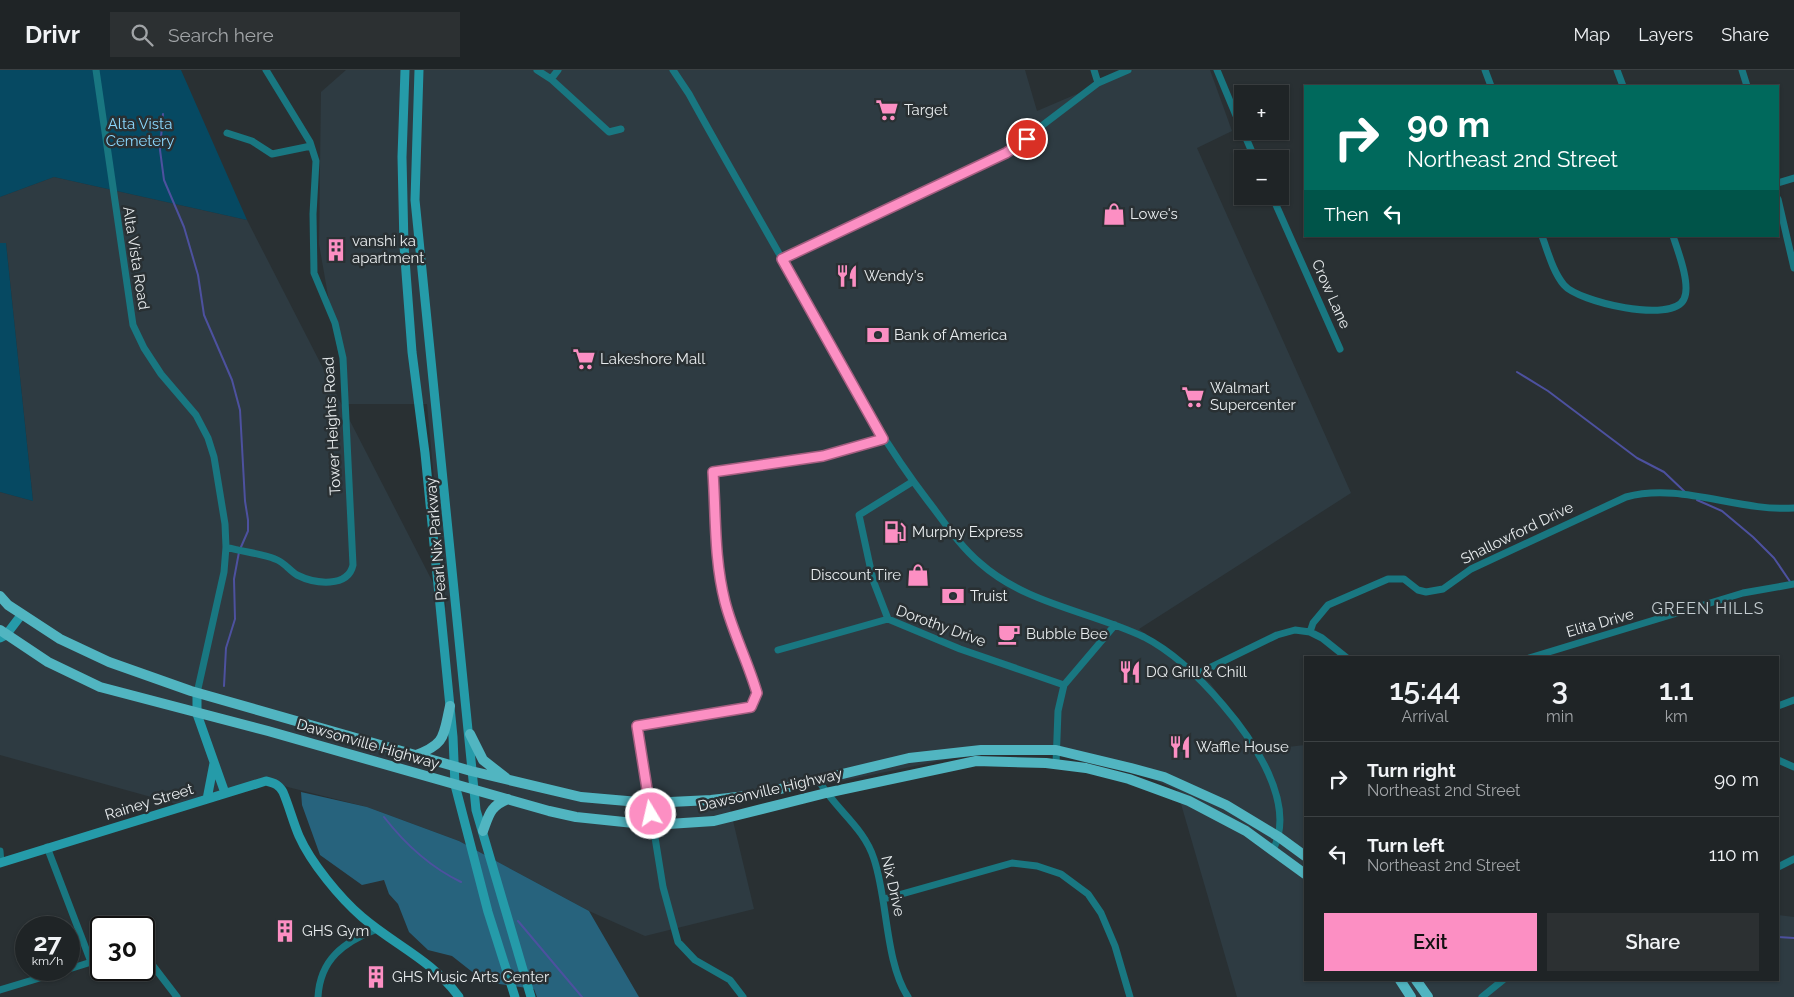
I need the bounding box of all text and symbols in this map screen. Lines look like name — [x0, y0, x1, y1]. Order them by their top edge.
search box — [110, 12, 460, 57]
text: Drivr — [25, 20, 80, 49]
icon: search — [128, 21, 156, 49]
text: Search here — [168, 24, 274, 46]
text: Map — [1574, 24, 1610, 45]
text: Layers — [1638, 24, 1693, 45]
text: Share — [1721, 24, 1769, 45]
map controls — [1234, 85, 1289, 205]
button: + — [1234, 85, 1289, 140]
supermarket icon: Target — [874, 97, 900, 123]
place label: Target — [904, 101, 948, 119]
text: 90 m — [1407, 104, 1490, 145]
icon: right — [1324, 105, 1389, 170]
park label: Alta Vista Cemetery — [106, 115, 174, 150]
pin — [1006, 118, 1048, 160]
icon: arrive — [1013, 125, 1041, 153]
text: Northeast 2nd Street — [1407, 146, 1618, 172]
button: − — [1234, 150, 1289, 205]
icon: left — [1379, 200, 1407, 228]
shop icon: Lowe's — [1101, 201, 1127, 227]
text: Then — [1324, 203, 1369, 225]
street label: Alta Vista Road — [119, 205, 153, 311]
place label: Lowe's — [1130, 205, 1178, 223]
place label: vanshi ka apartment — [352, 232, 424, 267]
building icon: vanshi ka apartment — [323, 237, 349, 263]
street label: Crow Lane — [1308, 257, 1354, 332]
restaurant icon: Wendy's — [834, 263, 860, 289]
place label: Wendy's — [864, 267, 924, 285]
bank icon: Bank of America — [865, 322, 891, 348]
place label: Bank of America — [894, 326, 1007, 344]
supermarket icon: Lakeshore Mall — [571, 346, 597, 372]
place label: Lakeshore Mall — [600, 350, 706, 368]
street label: Tower Heights Road — [319, 356, 345, 496]
place label: Walmart Supercenter — [1210, 379, 1296, 414]
supermarket icon: Walmart Supercenter — [1180, 384, 1206, 410]
street label: Pearl Nix Parkway — [422, 477, 450, 601]
street label: Shallowford Drive — [1458, 498, 1576, 568]
fuel station icon: Murphy Express — [882, 519, 908, 545]
place label: Murphy Express — [912, 523, 1023, 541]
shop icon: Discount Tire — [905, 562, 931, 588]
place label: Discount Tire — [810, 566, 901, 584]
bank icon: Truist — [940, 583, 966, 609]
place label: Truist — [970, 587, 1008, 605]
district label: GREEN HILLS — [1652, 599, 1764, 618]
street label: Dorothy Drive — [894, 601, 989, 651]
street label: Elita Drive — [1564, 605, 1636, 641]
cafe icon: Bubble Bee — [996, 621, 1022, 647]
place label: Bubble Bee — [1026, 625, 1108, 643]
restaurant icon: DQ Grill & Chill — [1117, 659, 1143, 685]
place label: DQ Grill & Chill — [1146, 663, 1248, 681]
text: 15:44 — [1389, 672, 1461, 707]
text: 3 — [1552, 672, 1568, 707]
text: 1.1 — [1659, 672, 1694, 707]
text: Arrival — [1402, 707, 1448, 726]
text: min — [1546, 707, 1574, 726]
text: km — [1665, 707, 1688, 726]
street label: Dawsonville Highway — [295, 715, 441, 773]
restaurant icon: Waffle House — [1167, 734, 1193, 760]
place label: Waffle House — [1196, 738, 1289, 756]
text: Turn right — [1367, 759, 1456, 781]
street label: Dawsonville Highway — [696, 765, 844, 815]
icon: right — [1324, 765, 1352, 793]
text: 90 m — [1714, 768, 1759, 790]
street label: Rainey Street — [103, 780, 195, 824]
text: Northeast 2nd Street — [1367, 781, 1520, 800]
position arrow — [624, 787, 676, 839]
text: Turn left — [1367, 834, 1444, 856]
icon: left — [1324, 840, 1352, 868]
text: 110 m — [1709, 843, 1759, 865]
street label: Nix Drive — [877, 854, 909, 918]
text: Northeast 2nd Street — [1367, 856, 1520, 875]
button: Exit — [1324, 913, 1537, 971]
button: Share — [1547, 913, 1759, 971]
speed limit sign: 30 — [90, 916, 155, 981]
building icon: GHS Gym — [272, 918, 298, 944]
place label: GHS Gym — [302, 922, 369, 940]
text: 27 — [33, 927, 62, 957]
text: km/h — [32, 954, 63, 968]
building icon: GHS Music Arts Center — [363, 964, 389, 990]
place label: GHS Music Arts Center — [392, 968, 550, 986]

